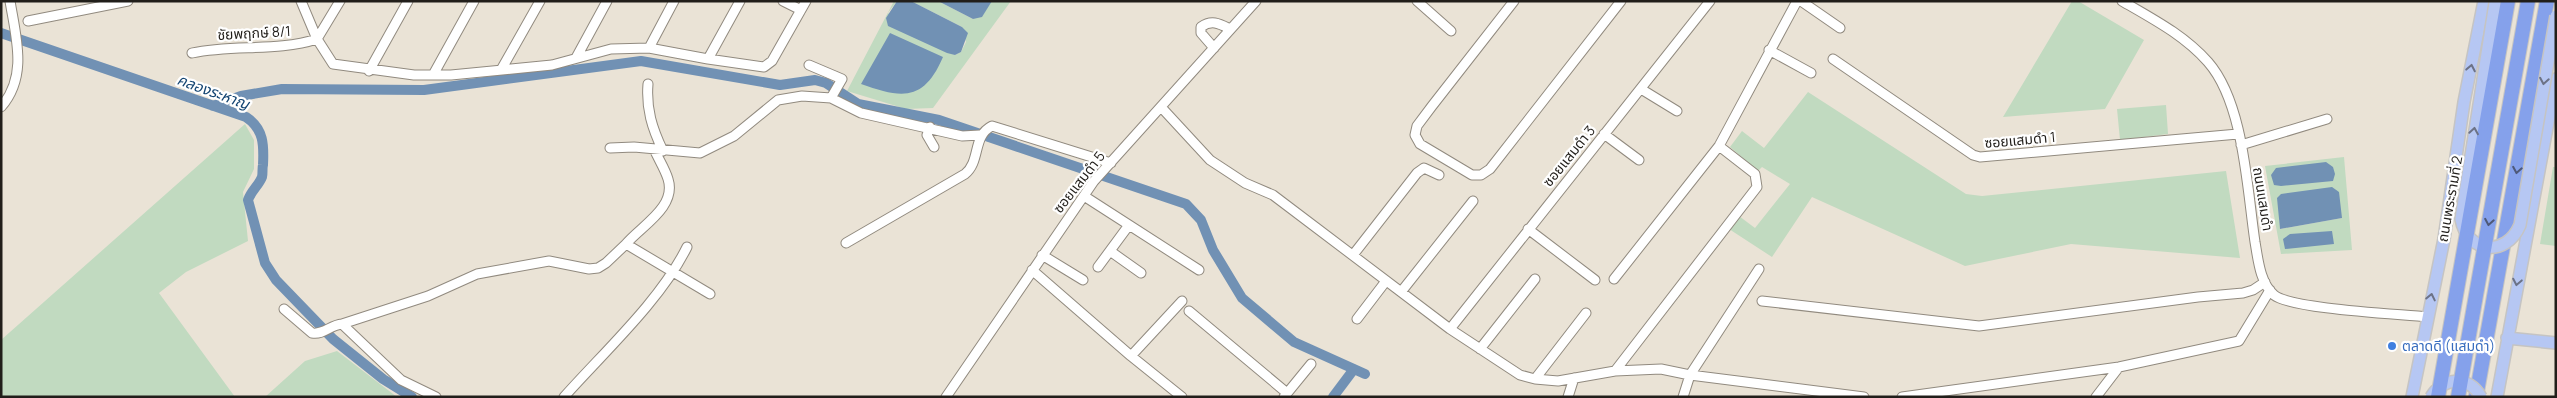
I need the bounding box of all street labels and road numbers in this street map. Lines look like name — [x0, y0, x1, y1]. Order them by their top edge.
street label: ชัยพฤกษ์ 8/1 — [217, 21, 291, 44]
street label: ซอยแสมดำ 3 — [1538, 121, 1599, 190]
street label: ซอยแสมดำ 1 — [1984, 127, 2056, 152]
street label: ซอยแสมดำ 5 — [1048, 147, 1109, 217]
street label: ถนนพระรามที่ 2 — [2433, 154, 2466, 244]
street label: ถนนแสมดำ — [2249, 166, 2278, 232]

